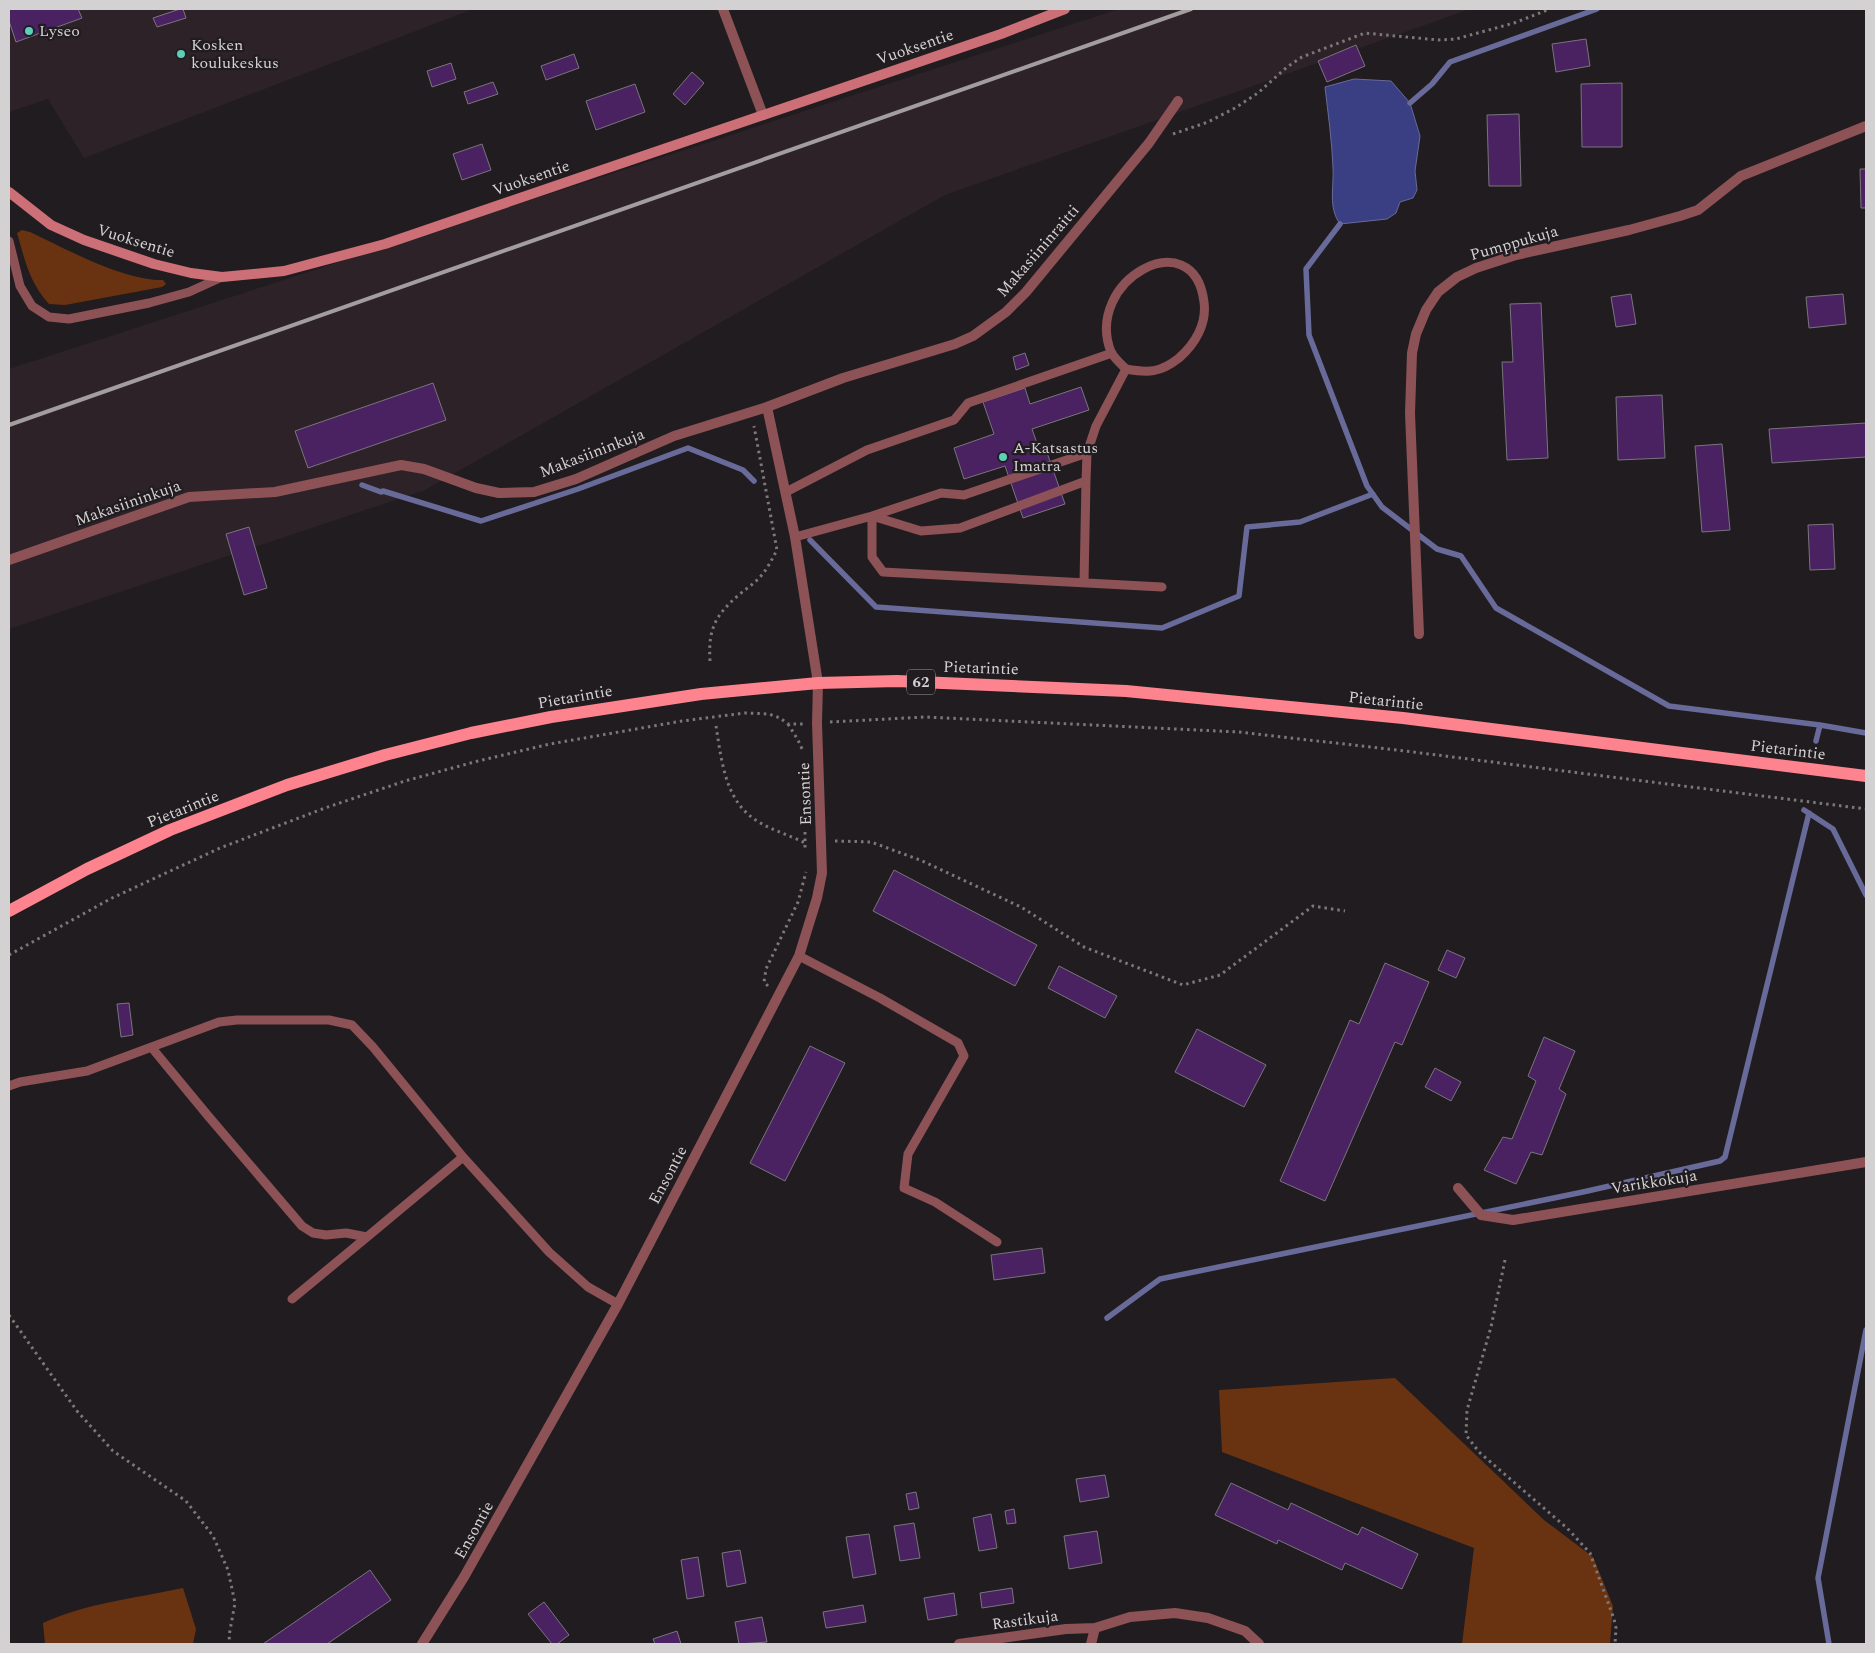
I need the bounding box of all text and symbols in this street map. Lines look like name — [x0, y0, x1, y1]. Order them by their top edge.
place label: Lyseo — [39, 19, 80, 43]
street label: Vuoksentie — [873, 23, 957, 71]
marker: Lyseo — [23, 25, 35, 37]
place label: Kosken koulukeskus — [191, 33, 279, 75]
marker: Kosken koulukeskus — [175, 48, 187, 60]
street label: Vuoksentie — [489, 154, 573, 202]
street label: Makasiininraitti — [991, 199, 1085, 303]
street label: Vuoksentie — [94, 218, 178, 264]
street label: Pumppukuja — [1467, 219, 1561, 267]
street label: Makasiininkuja — [536, 422, 648, 484]
place label: A-Katsastus Imatra — [1013, 436, 1098, 478]
marker: A-Katsastus Imatra — [997, 451, 1009, 463]
street label: Makasiininkuja — [72, 474, 184, 532]
street label: Pietarintie — [943, 655, 1019, 681]
road number: 62 — [907, 670, 935, 694]
street label: Pietarintie — [536, 679, 614, 715]
street label: Pietarintie — [1347, 685, 1425, 717]
street label: Pietarintie — [1749, 733, 1827, 767]
street label: Ensontie — [792, 762, 818, 826]
street label: Pietarintie — [143, 784, 223, 834]
street label: Ensontie — [643, 1142, 693, 1208]
street label: Varikkokuja — [1609, 1163, 1699, 1201]
street label: Ensontie — [448, 1497, 500, 1563]
street label: Rastikuja — [990, 1603, 1060, 1637]

